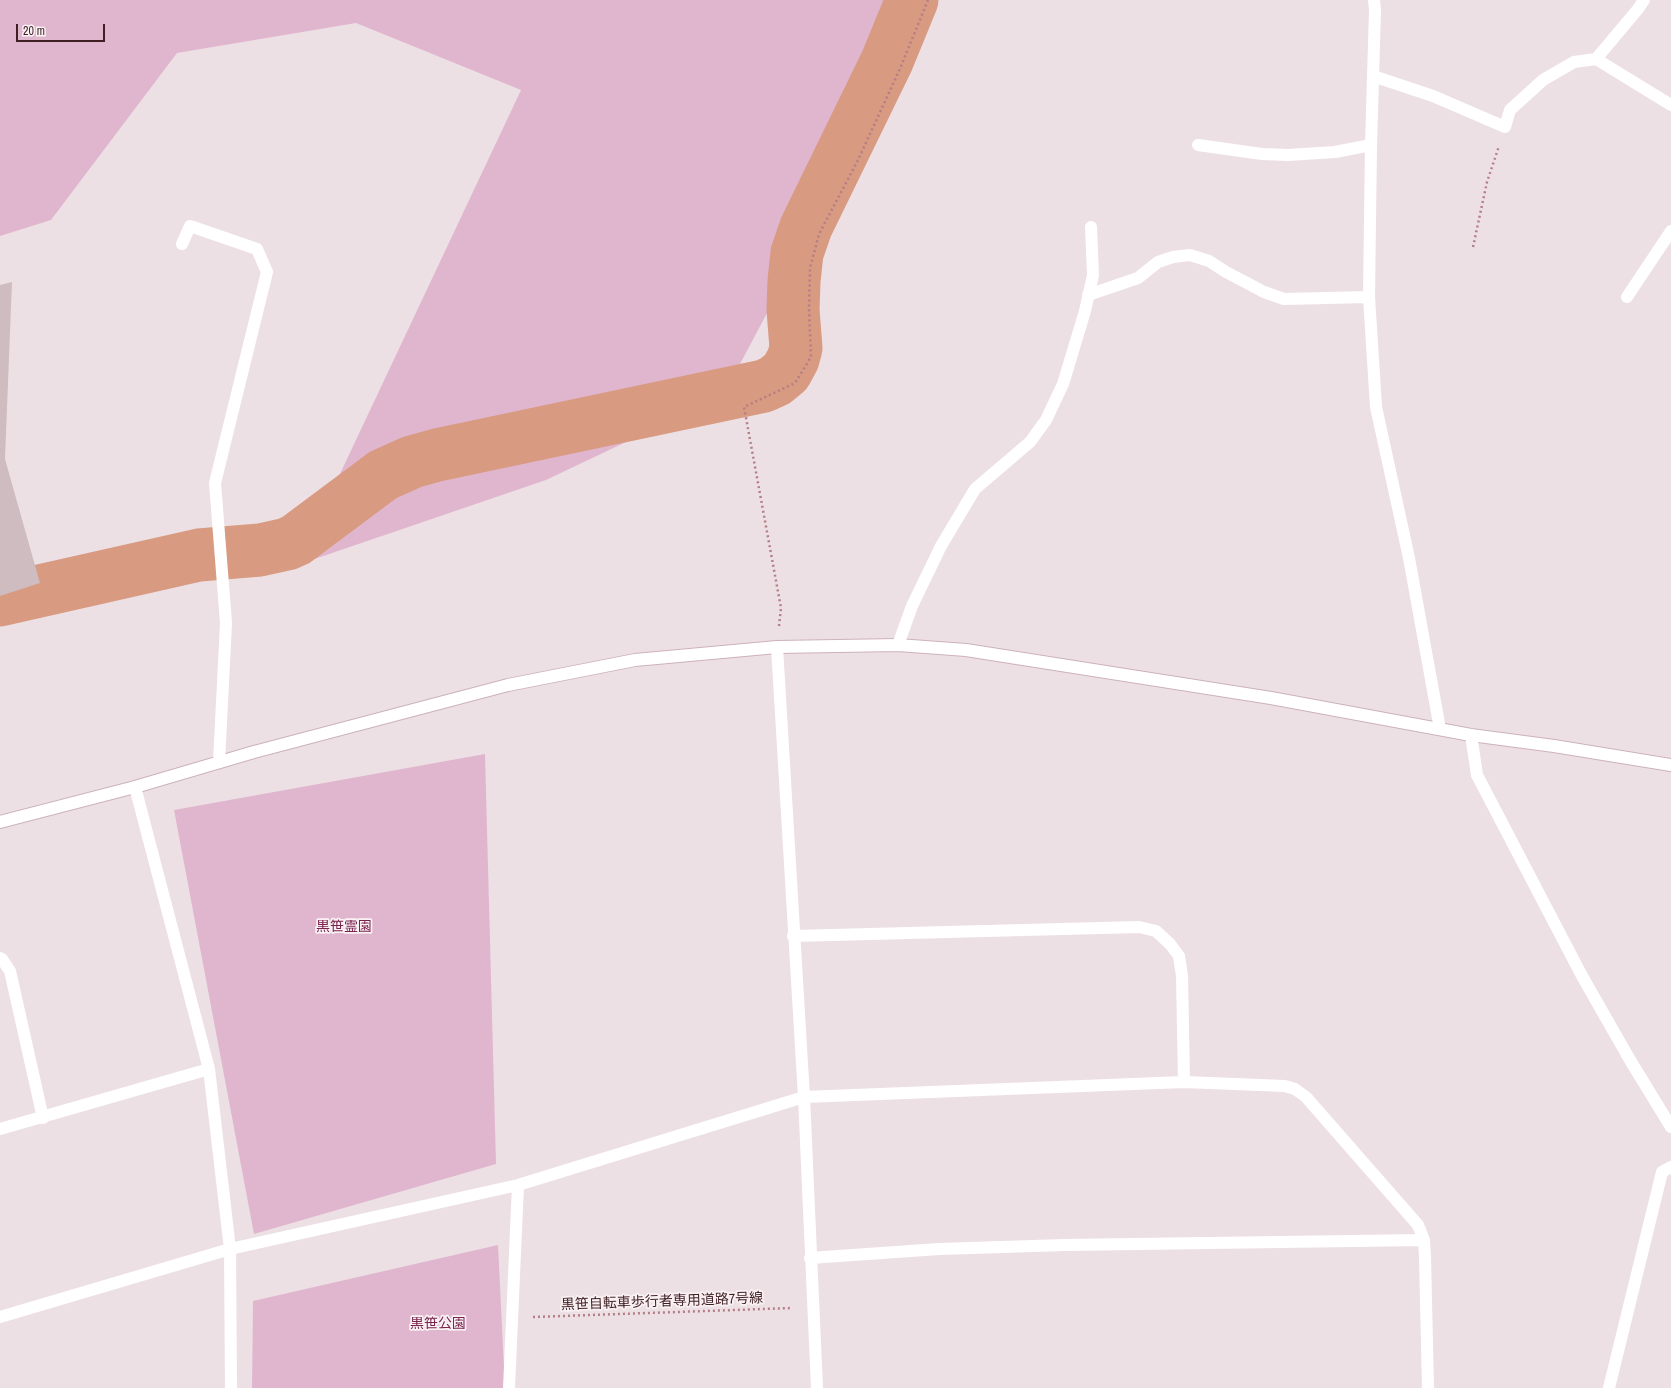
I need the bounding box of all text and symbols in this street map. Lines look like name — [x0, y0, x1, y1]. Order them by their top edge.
scale bar — [18, 16, 107, 42]
text: 20 m — [23, 23, 45, 39]
park label: 黒笹霊園 — [316, 919, 372, 935]
street label: 黒笹自転車歩行者専用道路7号線 — [561, 1290, 763, 1314]
park label: 黒笹公園 — [410, 1316, 466, 1332]

